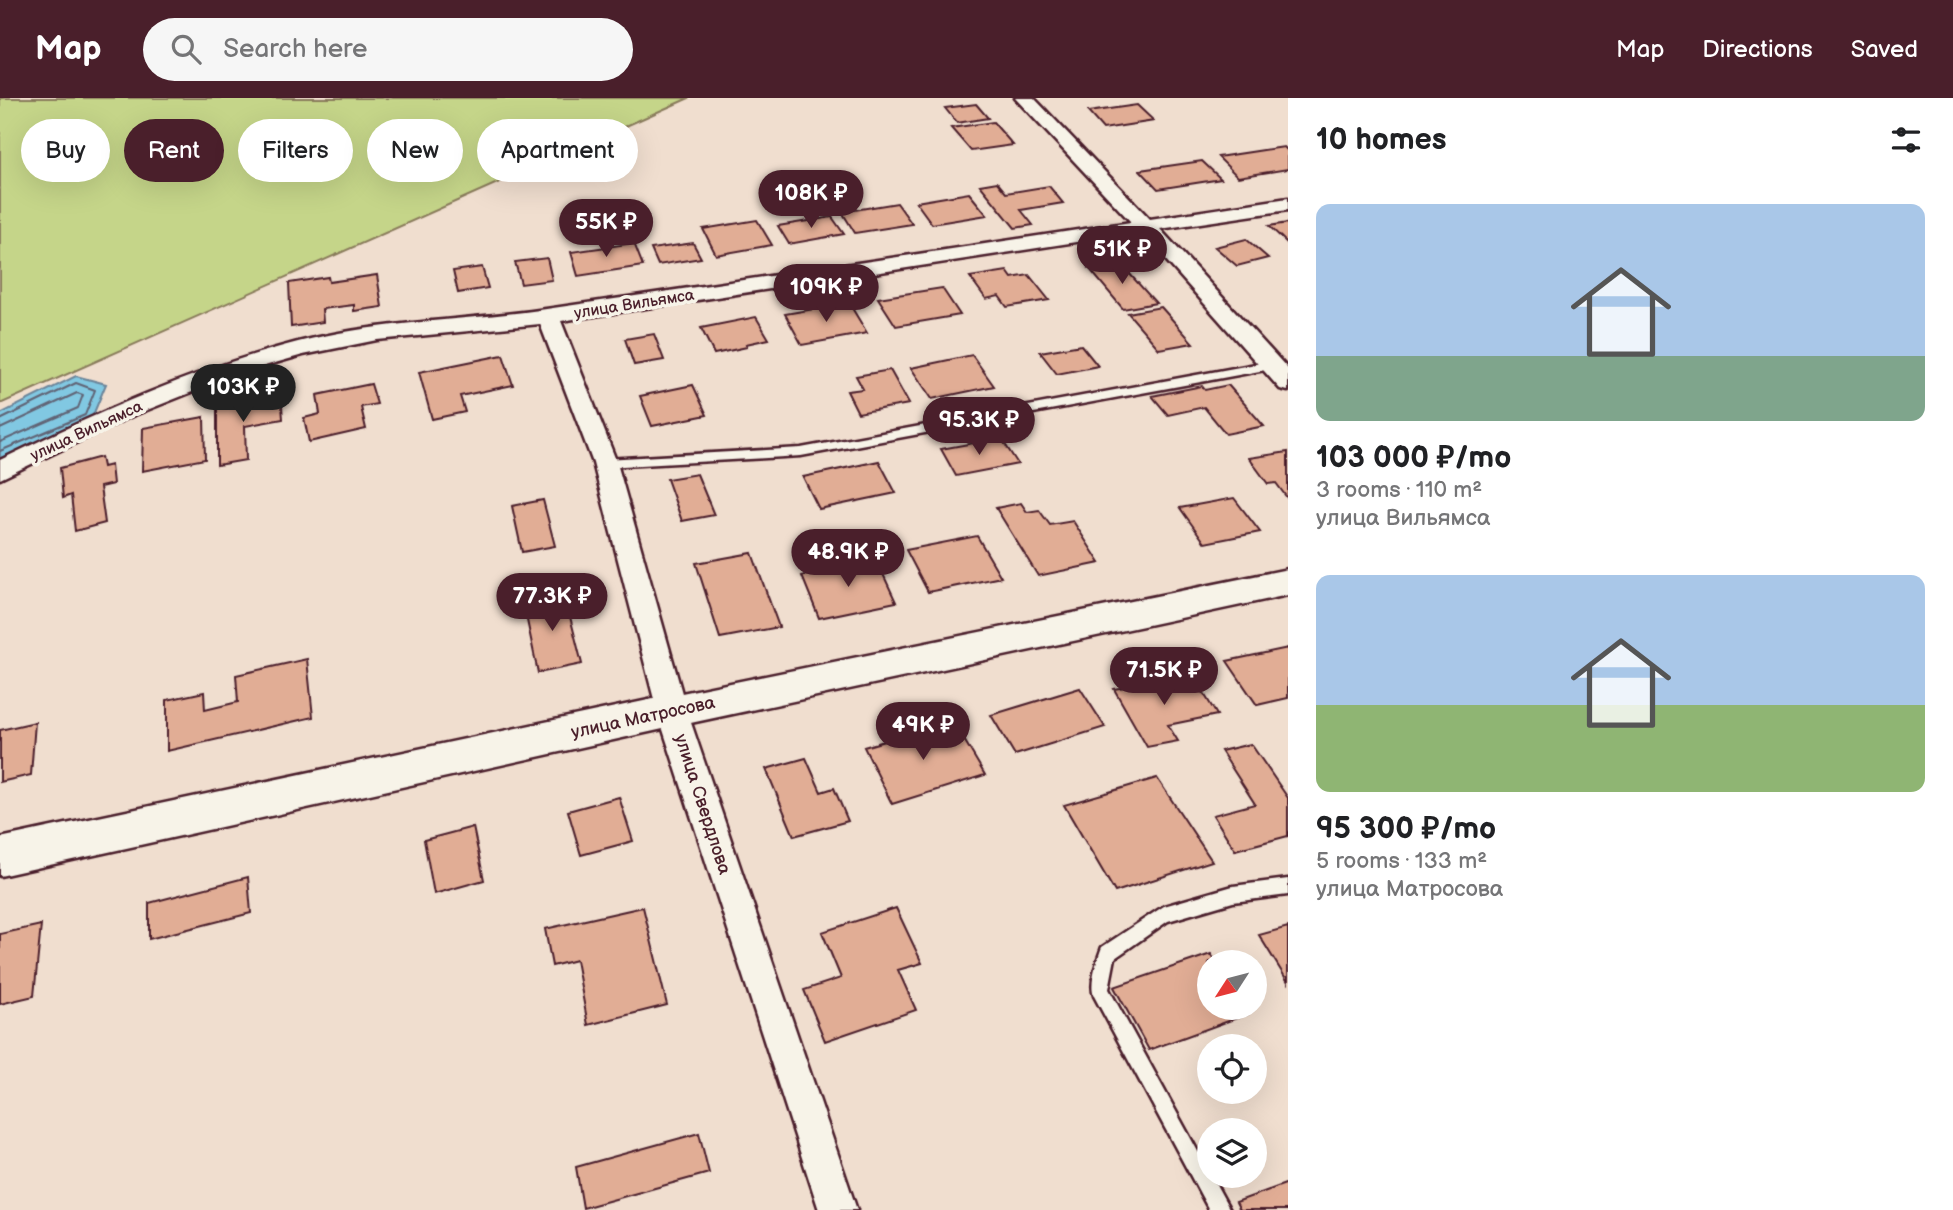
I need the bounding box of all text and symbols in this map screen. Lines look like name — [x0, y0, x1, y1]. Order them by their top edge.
search box — [143, 18, 633, 81]
text: Map — [35, 29, 101, 69]
icon: search — [167, 30, 205, 68]
text: Search here — [223, 34, 367, 65]
text: Map — [1616, 35, 1664, 64]
text: Directions — [1702, 35, 1813, 64]
text: Saved — [1851, 35, 1918, 64]
chip: Buy — [21, 119, 110, 182]
chip: Rent — [124, 119, 224, 182]
chip: Filters — [238, 119, 353, 182]
chip: New — [367, 119, 463, 182]
chip: Apartment — [477, 119, 638, 182]
icon: filters — [1887, 121, 1925, 159]
text: 10 homes — [1316, 122, 1447, 158]
pin: 108K ₽ — [754, 170, 868, 230]
text: 108K ₽ — [774, 179, 848, 207]
pin: 55K ₽ — [557, 200, 655, 259]
text: 55K ₽ — [575, 208, 637, 236]
pin: 51K ₽ — [1073, 226, 1171, 286]
text: 51K ₽ — [1093, 235, 1151, 263]
icon: home — [1558, 249, 1684, 375]
pin: 109K ₽ — [769, 264, 883, 324]
text: 109K ₽ — [790, 273, 862, 301]
street label: улица Вильямса — [573, 286, 696, 323]
pin: 103K ₽ — [186, 364, 300, 424]
text: 103K ₽ — [207, 373, 279, 401]
street label: улица Вильямса — [28, 397, 146, 466]
pin: 95.3K ₽ — [914, 398, 1044, 457]
text: 95.3K ₽ — [939, 406, 1019, 434]
text: 103 000 ₽/mo — [1316, 440, 1511, 476]
text: 3 rooms · 110 m² — [1316, 476, 1482, 504]
text: улица Вильямса — [1316, 504, 1491, 532]
pin: 48.9K ₽ — [783, 530, 913, 589]
text: 48.9K ₽ — [807, 538, 889, 566]
pin: 77.3K ₽ — [487, 574, 617, 633]
text: 77.3K ₽ — [512, 582, 592, 610]
icon: home — [1558, 620, 1684, 746]
pin: 71.5K ₽ — [1099, 648, 1229, 707]
text: 71.5K ₽ — [1126, 656, 1202, 684]
street label: улица Матросова — [569, 692, 717, 743]
pin: 49K ₽ — [874, 702, 972, 762]
text: 49K ₽ — [892, 711, 954, 739]
street label: улица Свердлова — [670, 731, 735, 877]
text: 95 300 ₽/mo — [1316, 811, 1496, 847]
text: 5 rooms · 133 m² — [1316, 847, 1487, 875]
text: улица Матросова — [1316, 875, 1503, 903]
north arrow — [1197, 950, 1267, 1020]
map controls — [1197, 950, 1267, 1188]
button: locate — [1197, 1034, 1267, 1104]
button: layers — [1197, 1118, 1267, 1188]

